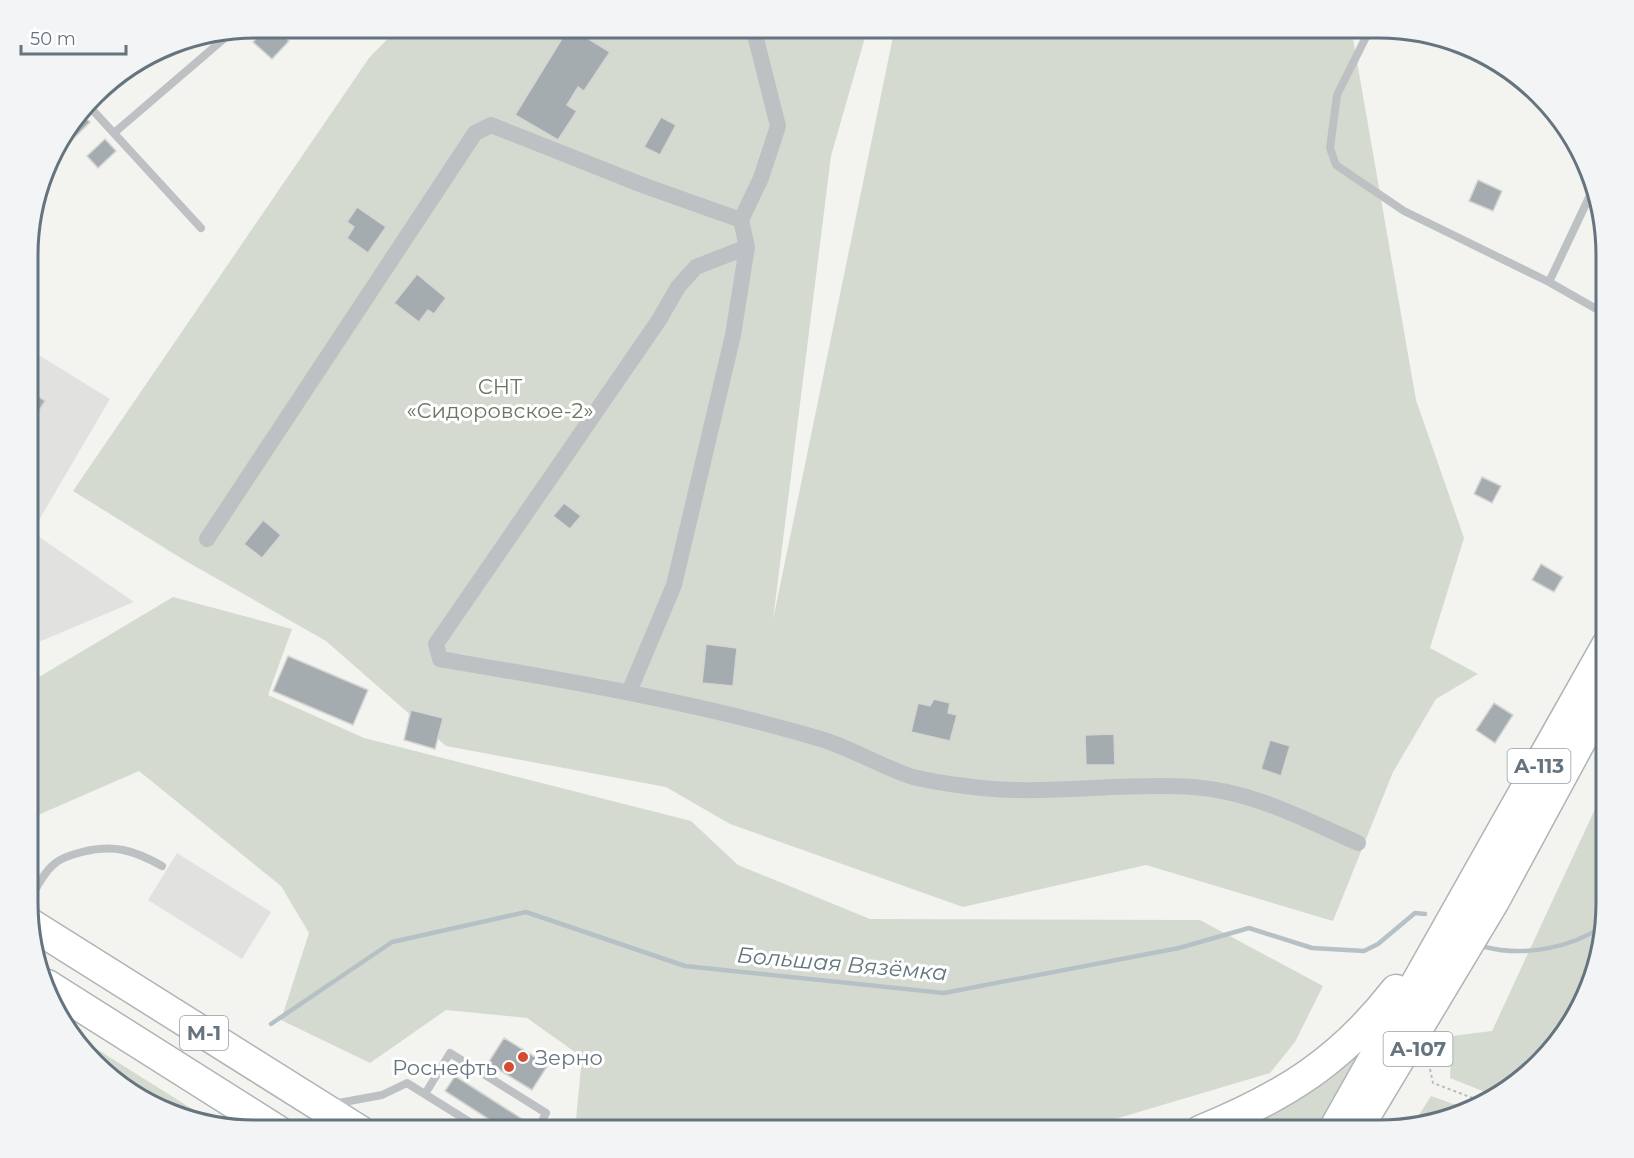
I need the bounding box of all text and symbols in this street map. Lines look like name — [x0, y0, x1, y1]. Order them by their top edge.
scale bar — [21, 18, 126, 56]
text: 50 m — [30, 28, 76, 50]
park label: СНТ «Сидоровское-2» — [407, 374, 593, 423]
road number: А-113 — [1508, 749, 1570, 783]
water label: Большая Вязёмка — [736, 941, 948, 987]
road number: М-1 — [180, 1016, 228, 1050]
road number: А-107 — [1384, 1032, 1452, 1066]
place label: Зерно — [535, 1045, 603, 1070]
marker: Зерно — [516, 1050, 530, 1064]
place label: Роснефть — [392, 1055, 497, 1080]
marker: Роснефть — [502, 1060, 516, 1074]

